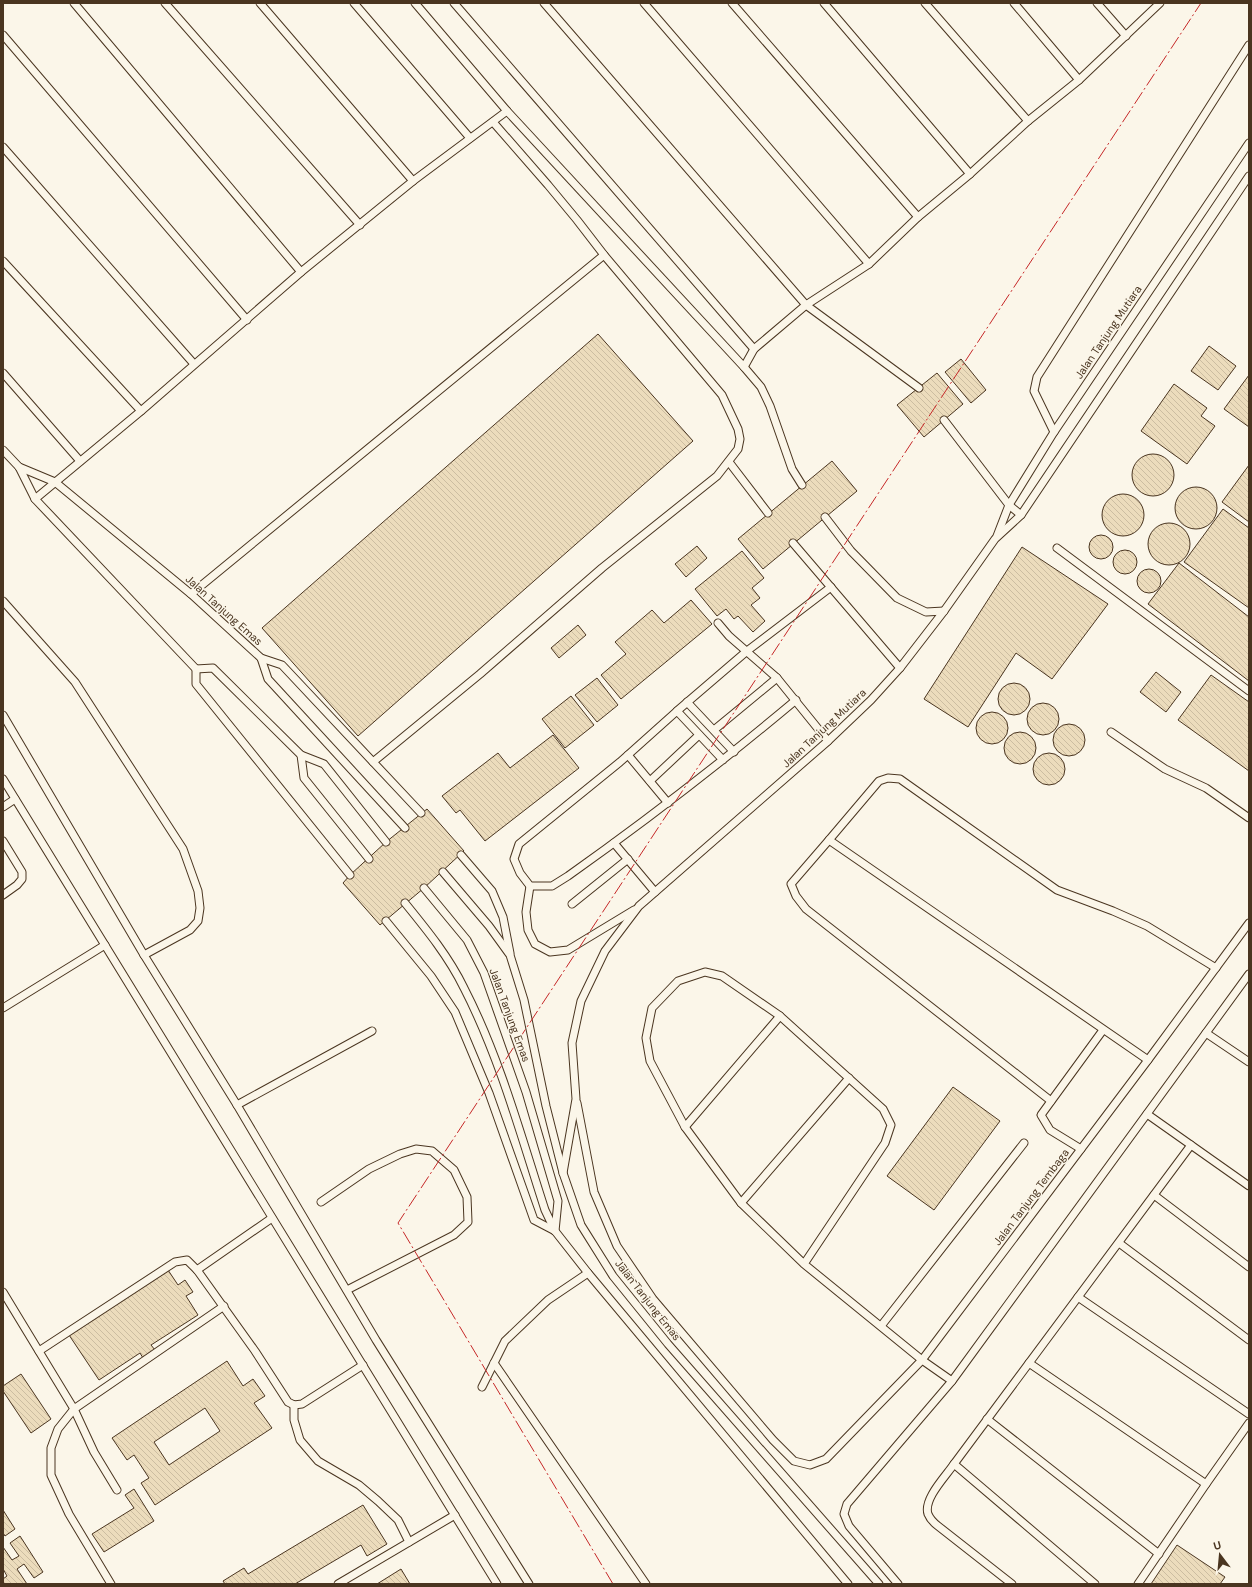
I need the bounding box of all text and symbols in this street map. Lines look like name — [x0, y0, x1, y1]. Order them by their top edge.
street label: Jalan Tanjung Mutiara — [1072, 283, 1144, 381]
street label: Jalan Tanjung Emas — [183, 572, 265, 648]
street label: Jalan Tanjung Mutiara — [779, 685, 869, 771]
street label: Jalan Tanjung Emas — [487, 966, 533, 1064]
street label: Jalan Tanjung Tembaga — [990, 1146, 1072, 1248]
street label: Jalan Tanjung Emas — [612, 1257, 684, 1343]
north arrow — [1200, 1535, 1240, 1575]
text: U — [1212, 1538, 1223, 1553]

